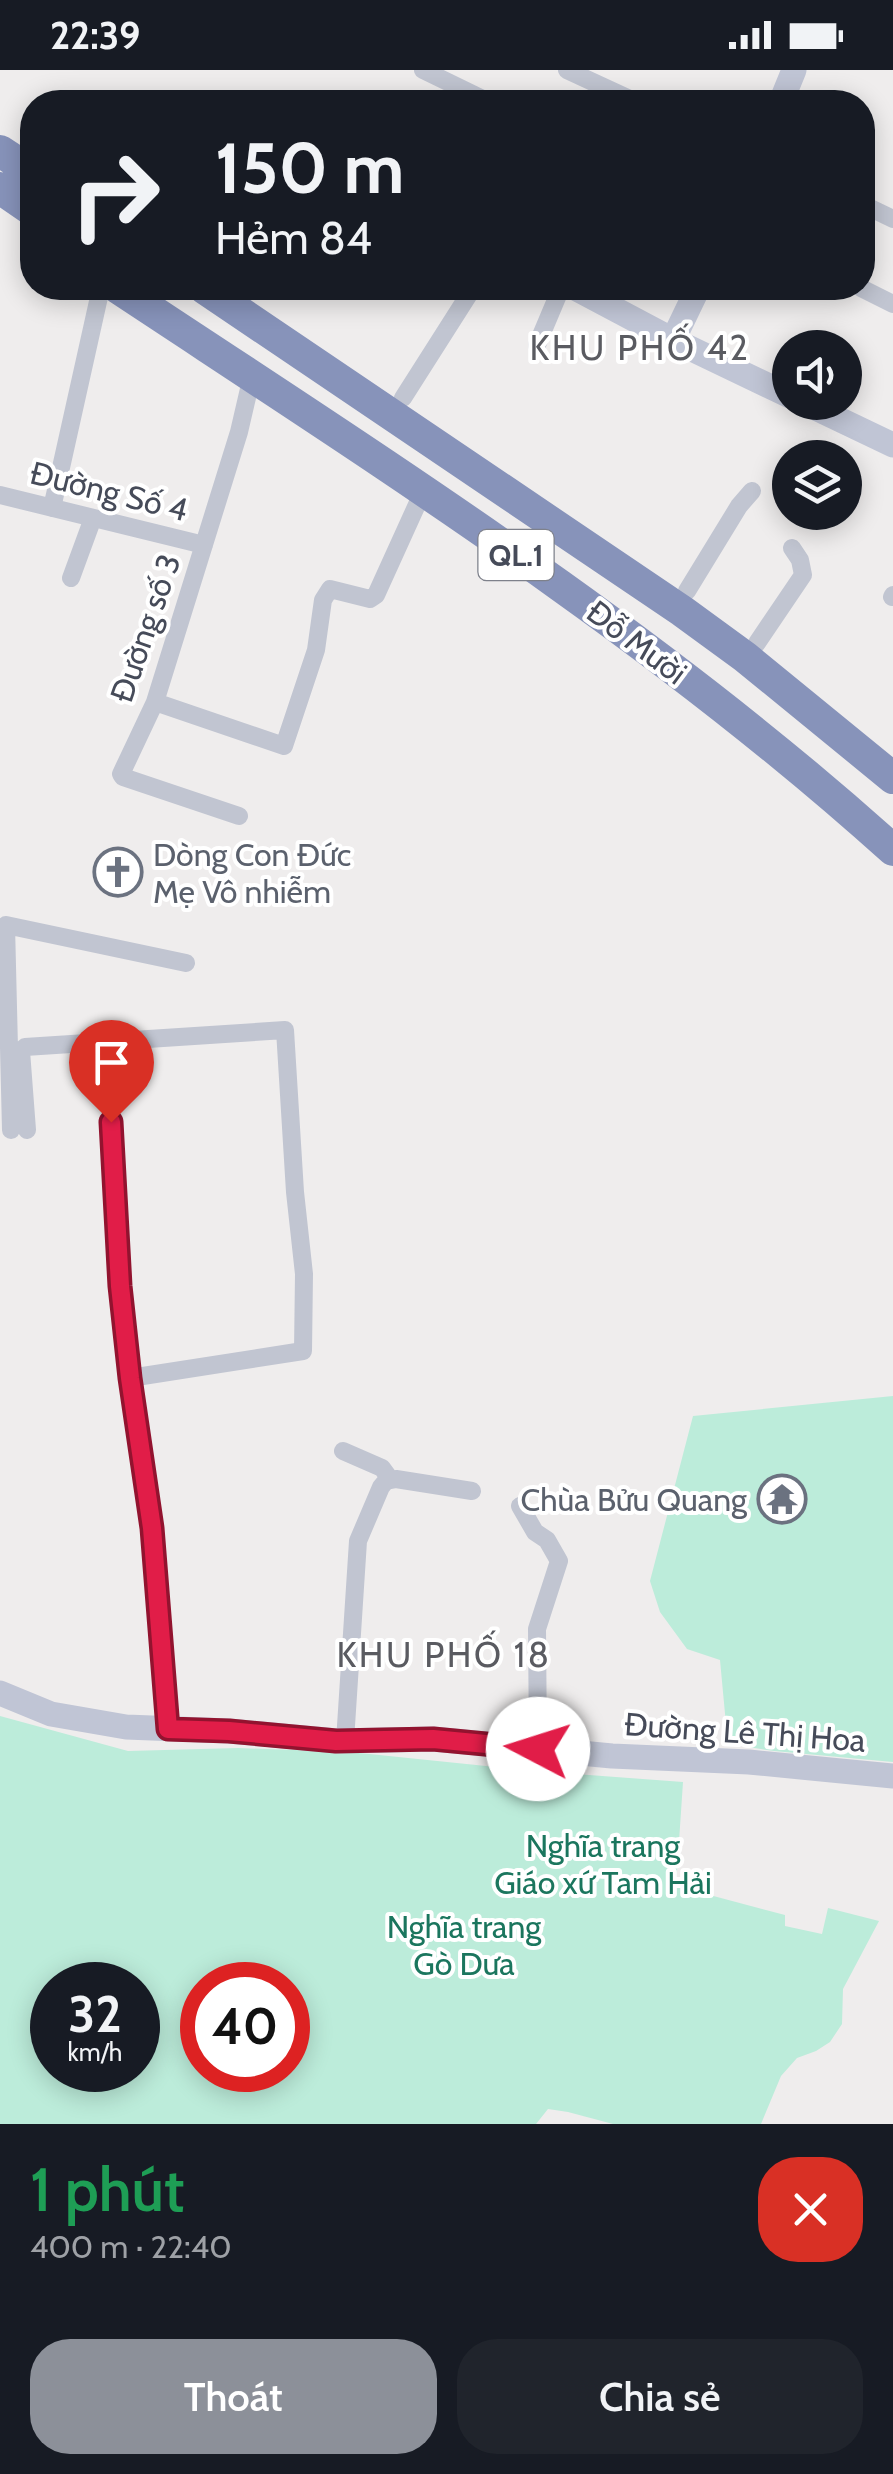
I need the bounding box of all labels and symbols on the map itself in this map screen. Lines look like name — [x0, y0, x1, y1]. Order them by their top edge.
district label: KHU PHỐ 42 — [530, 323, 750, 369]
street label: Đường Số 4 — [26, 453, 192, 529]
road number: QL.1 — [478, 530, 554, 580]
street label: Đường số 3 — [101, 549, 189, 707]
street label: Đỗ Mười — [579, 592, 695, 692]
place label: Dòng Con Đức Mẹ Vô nhiễm — [153, 835, 351, 911]
church icon: Dòng Con Đức Mẹ Vô nhiễm — [92, 846, 144, 898]
pin — [69, 1020, 154, 1123]
temple icon: Chùa Bửu Quang — [756, 1473, 808, 1525]
place label: Chùa Bửu Quang — [521, 1480, 748, 1519]
district label: KHU PHỐ 18 — [337, 1630, 551, 1676]
position arrow — [486, 1697, 590, 1801]
street label: Đường Lê Thị Hoa — [623, 1704, 867, 1760]
park label: Nghĩa trang Giáo xứ Tam Hải — [494, 1826, 712, 1902]
park label: Nghĩa trang Gò Dưa — [387, 1907, 542, 1983]
speed limit sign: 40 — [180, 1962, 310, 2092]

